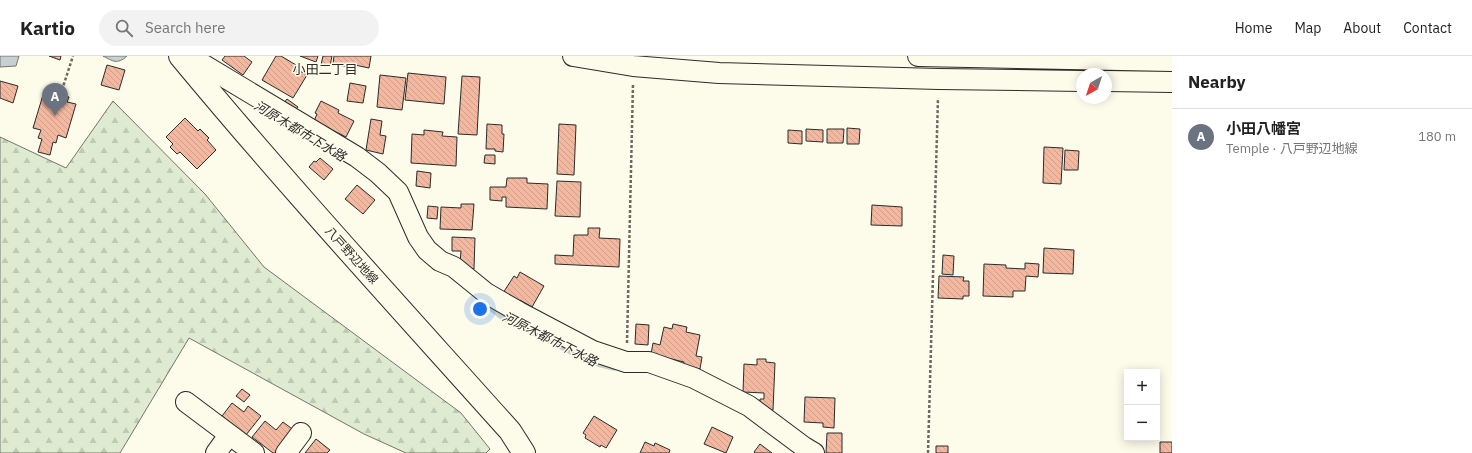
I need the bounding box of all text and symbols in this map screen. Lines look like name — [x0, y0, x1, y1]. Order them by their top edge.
search box — [99, 10, 379, 46]
text: Kartio — [20, 16, 75, 40]
icon: search — [113, 17, 135, 39]
text: Search here — [145, 18, 225, 37]
text: Home — [1235, 19, 1272, 37]
text: Map — [1294, 19, 1321, 37]
text: About — [1343, 19, 1381, 37]
text: Contact — [1403, 19, 1452, 37]
district label: 小田二丁目 — [292, 61, 358, 78]
north arrow — [1076, 68, 1112, 104]
text: Nearby — [1188, 71, 1246, 93]
pin: A — [42, 83, 68, 116]
water label: 河原木都市下水路 — [251, 97, 350, 166]
text: 小田八幡宮 — [1226, 119, 1301, 138]
text: A — [1197, 128, 1205, 145]
text: 180 m — [1418, 128, 1456, 145]
text: Temple · 八戸野辺地線 — [1226, 140, 1358, 157]
street label: 八戸野辺地線 — [322, 223, 382, 287]
your location — [470, 299, 490, 319]
water label: 河原木都市下水路 — [500, 308, 601, 371]
map controls — [1124, 369, 1160, 441]
button: + — [1124, 369, 1160, 405]
button: − — [1124, 405, 1160, 441]

